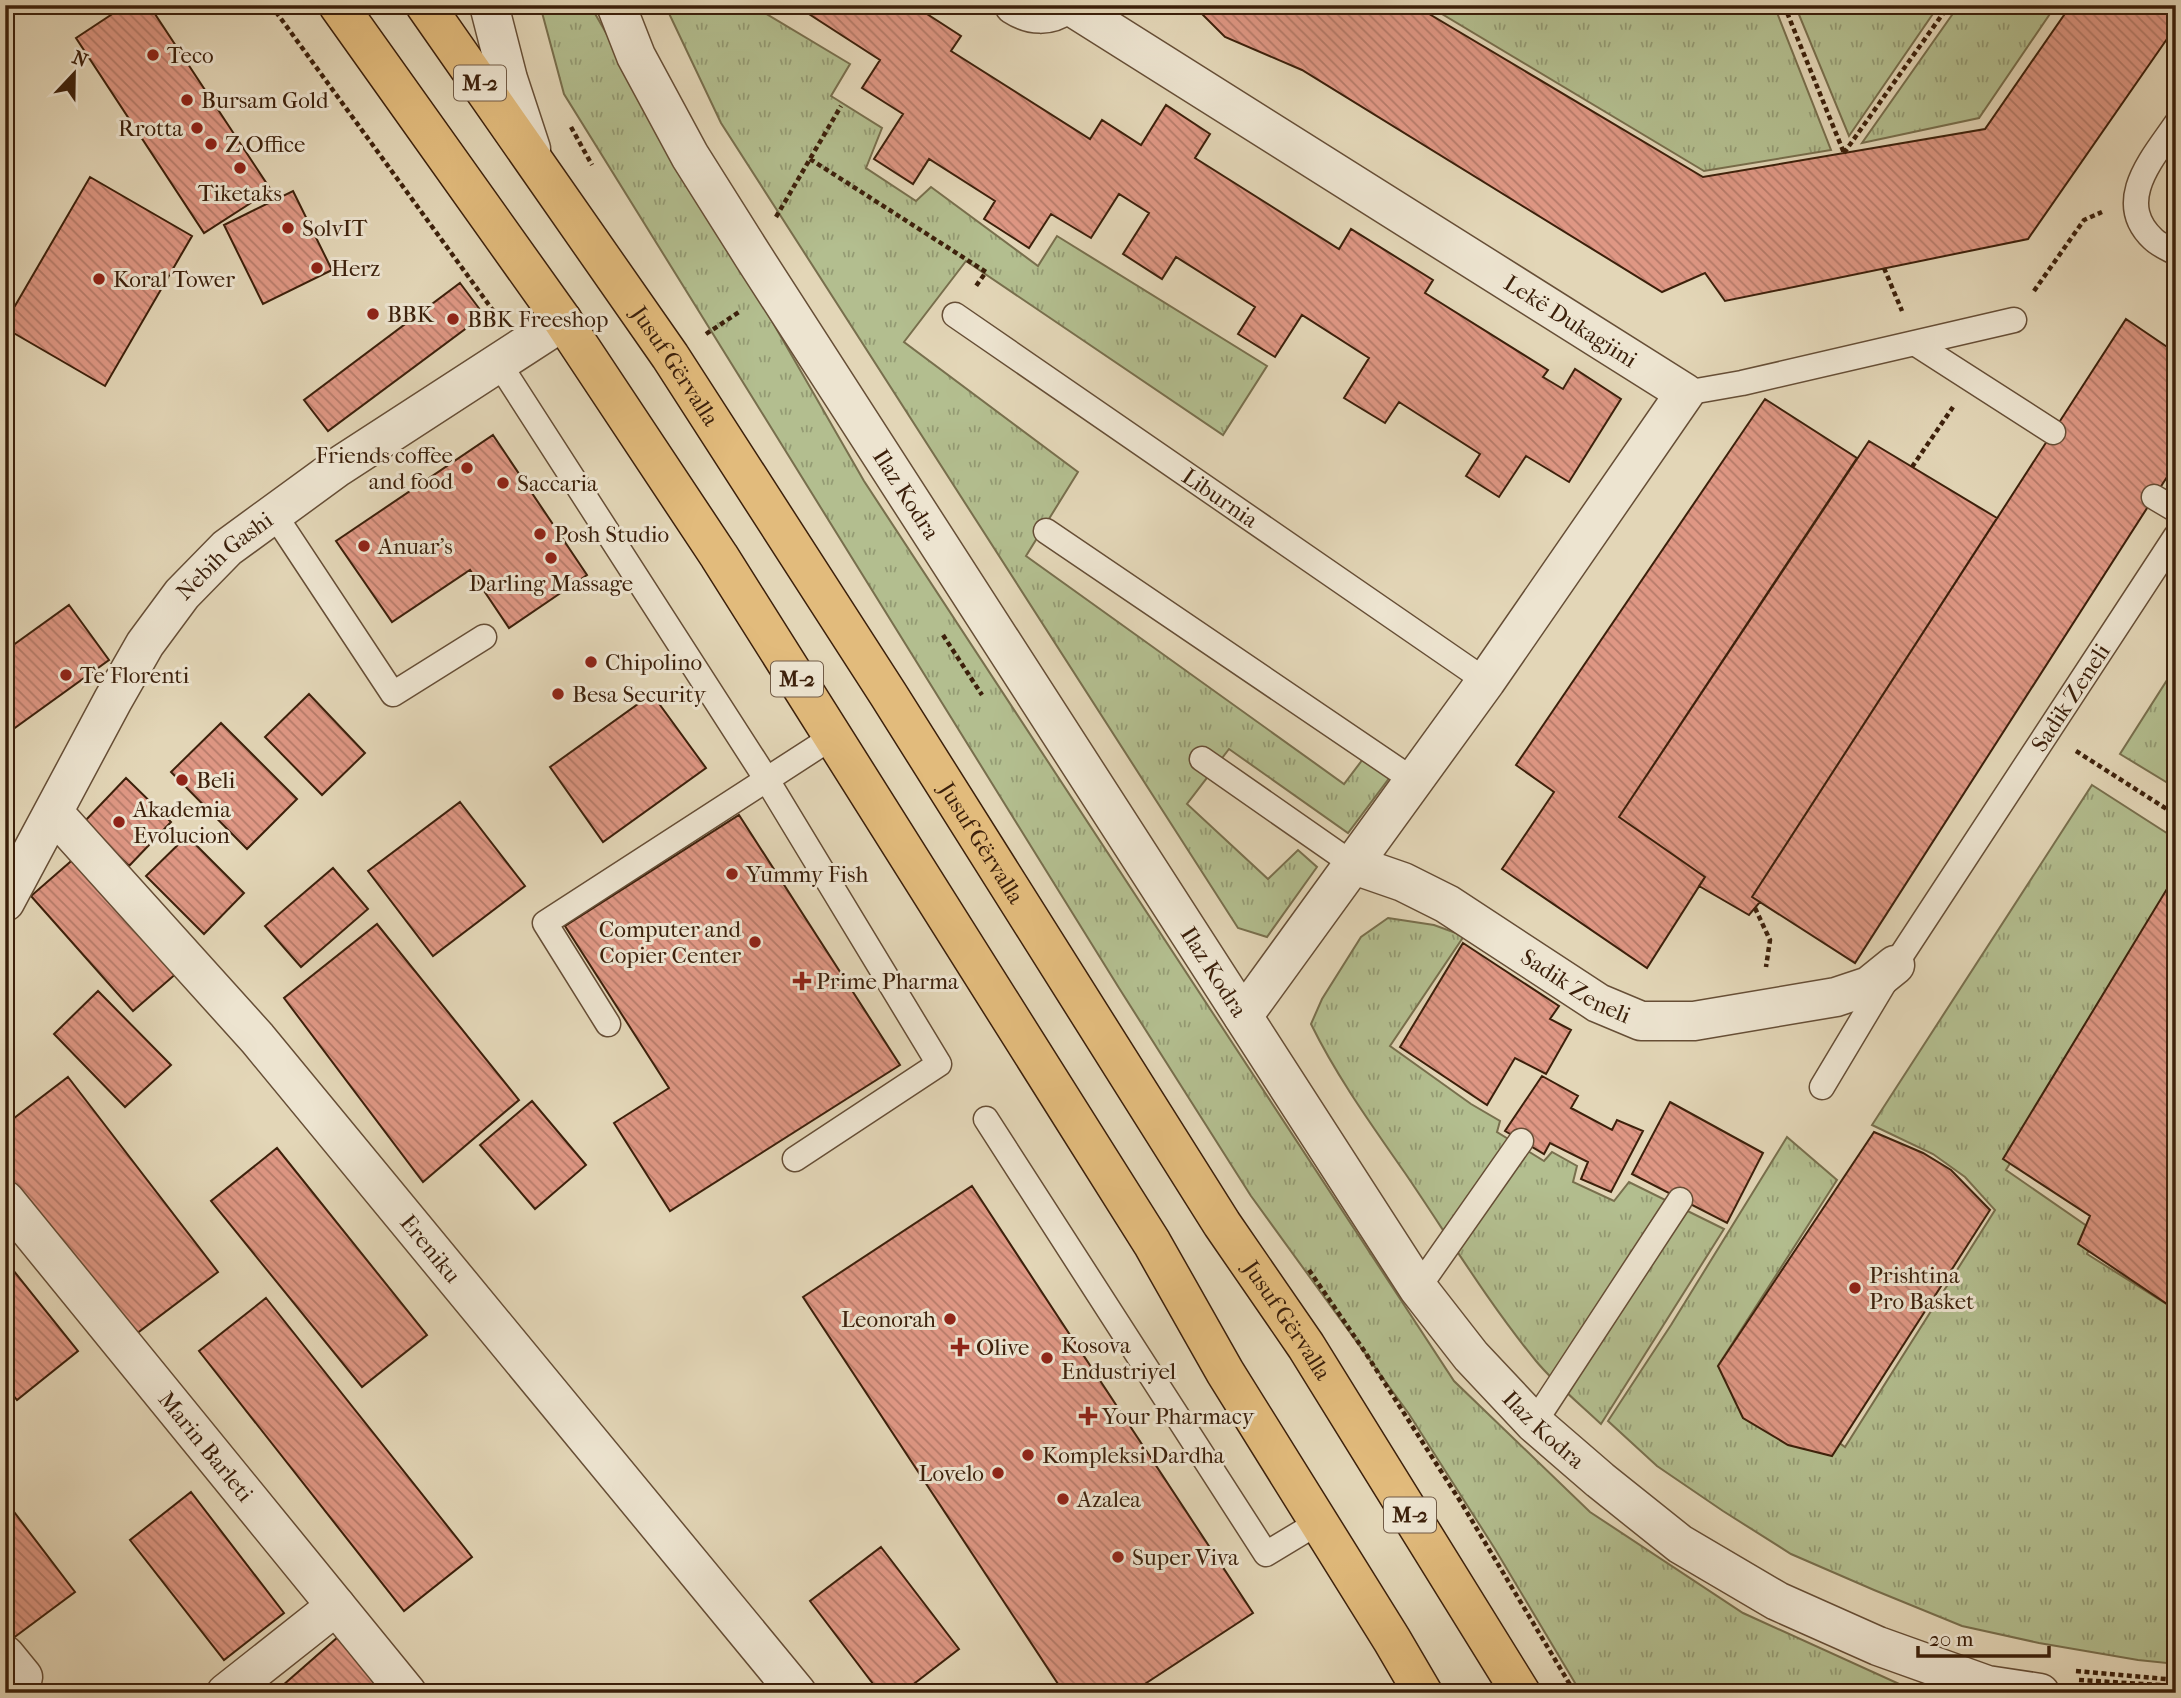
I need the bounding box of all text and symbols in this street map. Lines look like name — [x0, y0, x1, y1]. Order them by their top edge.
north arrow — [38, 38, 108, 108]
place label: Teco — [167, 42, 214, 69]
text: N — [69, 46, 91, 72]
marker: Teco — [145, 47, 161, 63]
road number: M-2 — [454, 66, 506, 100]
place label: Bursam Gold — [201, 87, 329, 114]
marker: Bursam Gold — [179, 92, 195, 108]
place label: Rrotta — [118, 115, 183, 142]
marker: Rrotta — [189, 120, 205, 136]
place label: Z Office — [225, 131, 305, 158]
marker: Z Office — [203, 136, 219, 152]
marker: Tiketaks — [232, 160, 248, 176]
place label: Tiketaks — [198, 180, 282, 207]
place label: SolvIT — [302, 215, 368, 242]
marker: SolvIT — [280, 220, 296, 236]
place label: Herz — [331, 255, 380, 282]
marker: Herz — [309, 260, 325, 276]
place label: Koral Tower — [113, 266, 235, 293]
street label: Lekë Dukagjini — [1499, 269, 1642, 373]
marker: Koral Tower — [91, 271, 107, 287]
street label: Jusuf Gërvalla — [625, 299, 725, 431]
place label: BBK — [387, 301, 435, 328]
marker: BBK — [365, 306, 381, 322]
place label: BBK Freeshop — [467, 306, 608, 333]
marker: BBK Freeshop — [445, 311, 461, 327]
place label: Friends coffee and food — [316, 442, 453, 495]
street label: Ilaz Kodra — [867, 444, 946, 545]
marker: Friends coffee and food — [459, 460, 475, 476]
street label: Liburnia — [1177, 462, 1263, 533]
place label: Saccaria — [517, 470, 598, 497]
marker: Saccaria — [495, 475, 511, 491]
street label: Nebih Gashi — [170, 506, 278, 605]
place label: Posh Studio — [554, 521, 669, 548]
marker: Posh Studio — [532, 526, 548, 542]
place label: Anuar's — [377, 533, 453, 560]
marker: Anuar's — [356, 538, 372, 554]
marker: Darling Massage — [543, 550, 559, 566]
place label: Darling Massage — [469, 570, 633, 597]
street label: Sadik Zeneli — [2025, 638, 2115, 756]
place label: Chipolino — [605, 649, 702, 676]
marker: Chipolino — [583, 654, 599, 670]
place label: Te Florenti — [80, 662, 190, 689]
road number: M-2 — [771, 662, 823, 696]
marker: Te Florenti — [58, 667, 74, 683]
place label: Besa Security — [572, 681, 706, 708]
marker: Besa Security — [550, 686, 566, 702]
place label: Beli — [196, 767, 236, 794]
marker: Beli — [174, 772, 190, 788]
street label: Jusuf Gërvalla — [932, 775, 1030, 909]
place label: Akademia Evolucion — [132, 796, 231, 849]
marker: Akademia Evolucion — [111, 814, 127, 830]
place label: Yummy Fish — [745, 861, 868, 888]
marker: Yummy Fish — [724, 866, 740, 882]
place label: Computer and Copier Center — [599, 916, 741, 969]
street label: Ilaz Kodra — [1175, 921, 1253, 1022]
marker: Computer and Copier Center — [747, 934, 763, 950]
street label: Sadik Zeneli — [1516, 943, 1635, 1029]
place label: Prime Pharma — [816, 968, 959, 995]
marker: Prime Pharma — [794, 973, 810, 989]
street label: Ereniku — [395, 1209, 467, 1288]
street label: Jusuf Gërvalla — [1237, 1254, 1337, 1385]
place label: Prishtina Pro Basket — [1869, 1262, 1974, 1315]
marker: Prishtina Pro Basket — [1847, 1280, 1863, 1296]
place label: Leonorah — [841, 1306, 936, 1333]
marker: Leonorah — [942, 1311, 958, 1327]
place label: Kosova Endustriyel — [1061, 1332, 1177, 1385]
place label: Olive — [976, 1334, 1029, 1361]
marker: Olive — [950, 1337, 970, 1357]
marker: Kosova Endustriyel — [1039, 1350, 1055, 1366]
street label: Ilaz Kodra — [1497, 1385, 1590, 1474]
street label: Marin Barleti — [153, 1386, 259, 1507]
place label: Your Pharmacy — [1101, 1403, 1255, 1430]
marker: Your Pharmacy — [1080, 1408, 1096, 1424]
place label: Kompleksi Dardha — [1042, 1442, 1225, 1469]
marker: Kompleksi Dardha — [1020, 1447, 1036, 1463]
place label: Lovelo — [919, 1460, 984, 1487]
marker: Lovelo — [990, 1465, 1006, 1481]
place label: Azalea — [1076, 1486, 1141, 1513]
marker: Azalea — [1055, 1491, 1071, 1507]
road number: M-2 — [1384, 1498, 1436, 1532]
place label: Super Viva — [1132, 1544, 1239, 1571]
marker: Super Viva — [1110, 1549, 1126, 1565]
scale bar — [1918, 1614, 2050, 1658]
text: 20 m — [1929, 1627, 1974, 1651]

